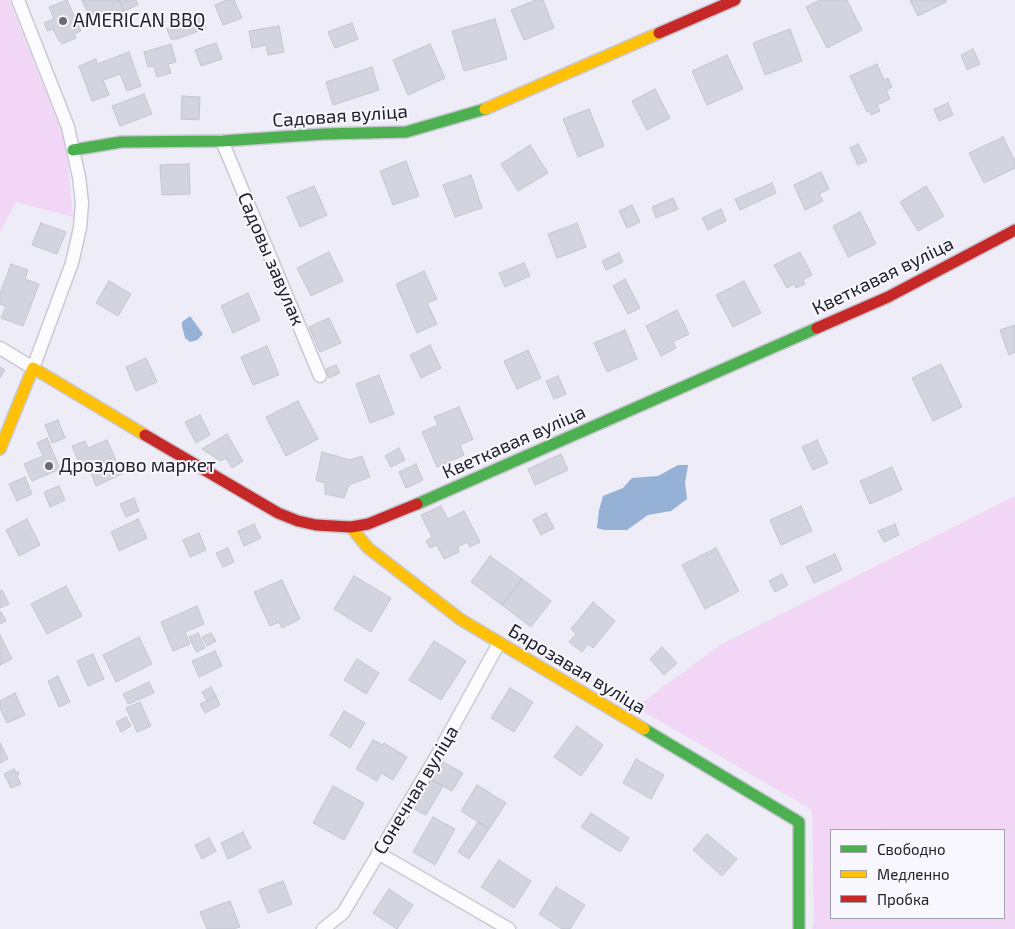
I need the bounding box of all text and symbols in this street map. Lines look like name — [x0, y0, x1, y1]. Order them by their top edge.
place label: AMERICAN BBQ — [73, 10, 205, 32]
marker: AMERICAN BBQ — [57, 15, 69, 27]
street label: Садовая вуліца — [271, 100, 409, 132]
street label: Садовы завулак — [233, 189, 309, 329]
street label: Кветкавая вуліца — [809, 232, 957, 320]
street label: Кветкавая вуліца — [439, 400, 589, 484]
place label: Дроздово маркет — [59, 455, 216, 477]
marker: Дроздово маркет — [43, 460, 55, 472]
street label: Бярозавая вуліца — [504, 619, 650, 719]
street label: Сонечная вуліца — [369, 721, 463, 859]
legend — [830, 829, 1005, 919]
text: Свободно — [877, 840, 946, 858]
text: Медленно — [877, 865, 950, 883]
text: Пробка — [877, 890, 929, 908]

